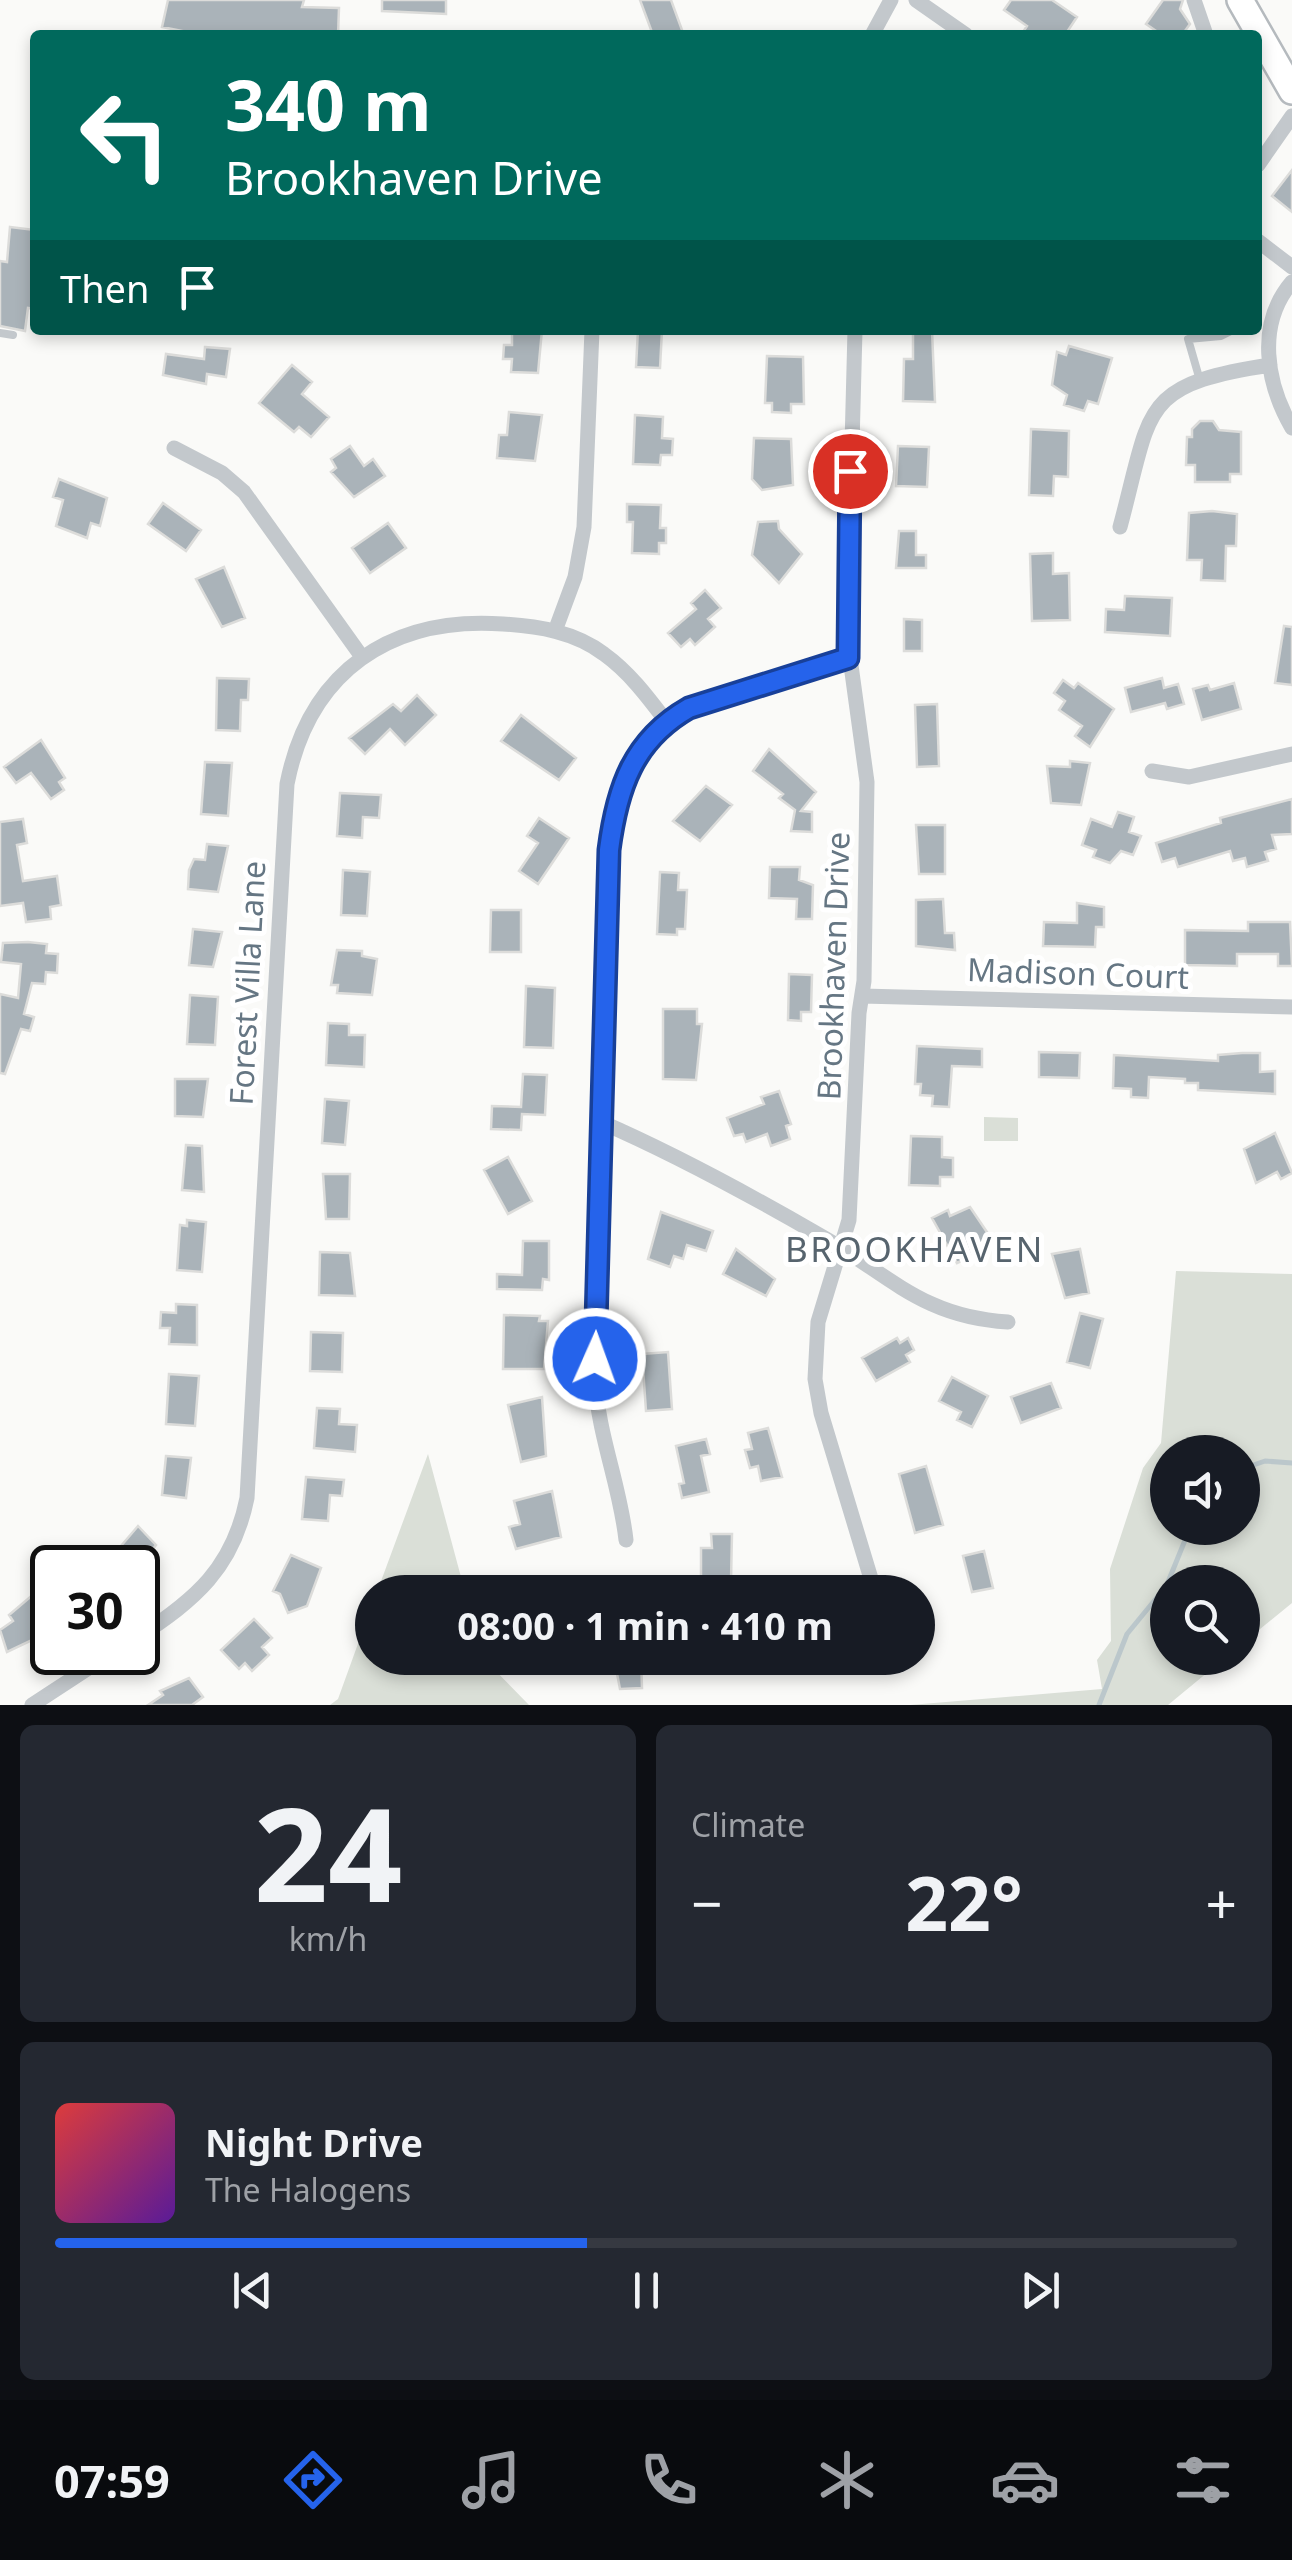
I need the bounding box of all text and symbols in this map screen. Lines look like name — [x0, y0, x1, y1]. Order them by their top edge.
text: 340 m — [225, 56, 432, 152]
icon: left — [60, 70, 190, 200]
text: Brookhaven Drive — [225, 147, 603, 208]
icon: arrive — [170, 260, 225, 315]
text: Then — [60, 262, 150, 314]
pin — [808, 429, 893, 514]
icon: arrive — [823, 444, 878, 499]
street label: Brookhaven Drive — [806, 831, 859, 1101]
street label: Forest Villa Lane — [219, 860, 274, 1106]
street label: Madison Court — [966, 947, 1190, 998]
district label: BROOKHAVEN — [785, 1225, 1045, 1272]
position arrow — [543, 1307, 647, 1411]
map controls — [1150, 1435, 1260, 1675]
button: sound — [1150, 1435, 1260, 1545]
speed limit sign: 30 — [30, 1545, 160, 1675]
button: search — [1150, 1565, 1260, 1675]
text: 08:00 · 1 min · 410 m — [457, 1599, 833, 1651]
text: 24 — [254, 1763, 402, 1940]
text: Climate — [691, 1803, 805, 1846]
text: 22° — [905, 1851, 1023, 1953]
text: − — [691, 1865, 722, 1940]
text: + — [1206, 1865, 1237, 1940]
text: km/h — [289, 1917, 367, 1960]
text: Night Drive — [205, 2116, 423, 2168]
text: The Halogens — [205, 2168, 411, 2211]
icon: previous — [225, 2263, 280, 2318]
icon: pause — [619, 2263, 674, 2318]
icon: next — [1013, 2263, 1068, 2318]
icon: directions — [278, 2445, 348, 2515]
icon: music — [456, 2445, 526, 2515]
icon: phone — [634, 2445, 704, 2515]
icon: climate — [812, 2445, 882, 2515]
icon: car — [990, 2445, 1060, 2515]
icon: filters — [1168, 2445, 1238, 2515]
text: 07:59 — [54, 2450, 170, 2511]

